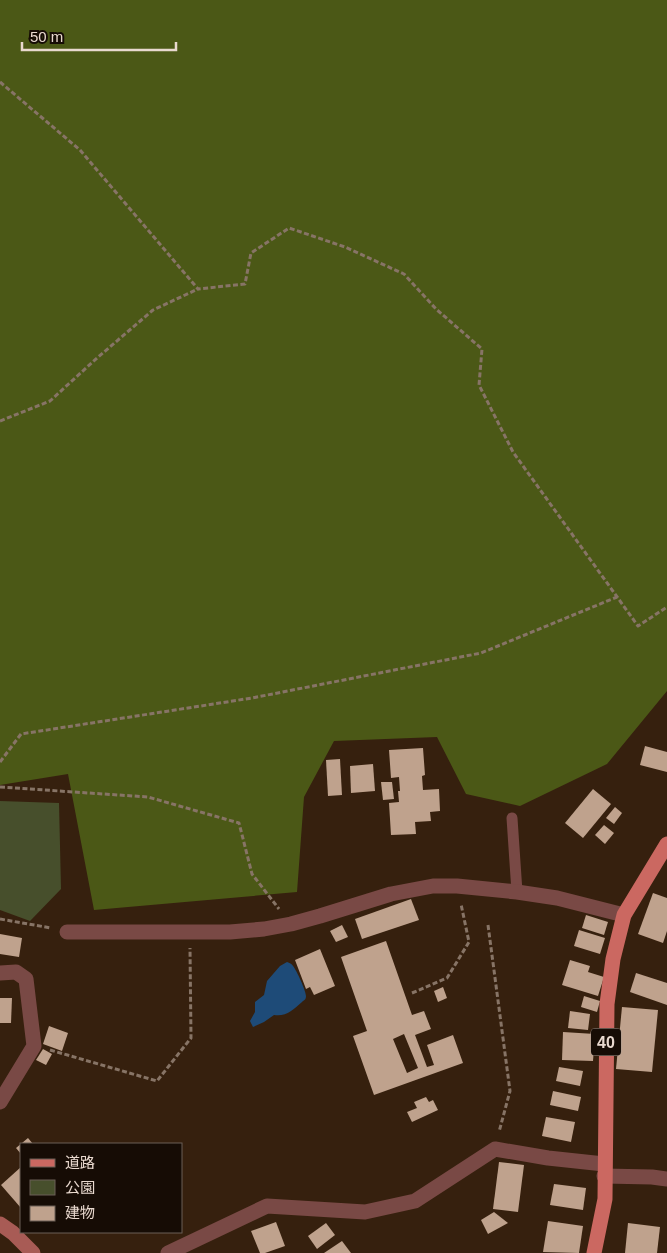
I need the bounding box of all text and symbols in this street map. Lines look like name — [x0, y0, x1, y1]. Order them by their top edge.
scale bar — [22, 20, 176, 52]
text: 50 m — [30, 28, 63, 45]
road number: 40 — [591, 1028, 621, 1056]
legend — [20, 1143, 182, 1233]
text: 道路 — [65, 1154, 95, 1171]
text: 公園 — [65, 1179, 95, 1196]
text: 建物 — [65, 1204, 95, 1221]

